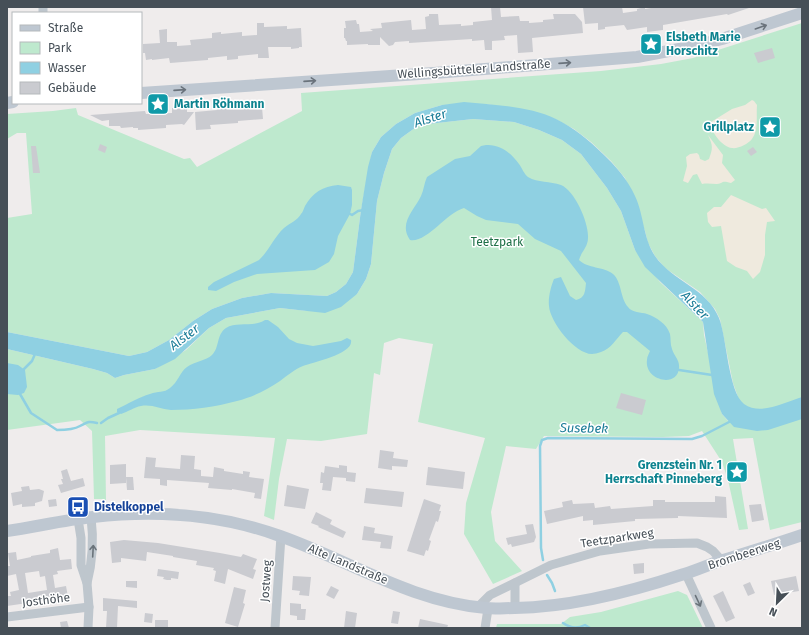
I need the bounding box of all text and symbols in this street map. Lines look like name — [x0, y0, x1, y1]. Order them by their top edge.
legend — [12, 12, 142, 104]
text: Straße — [48, 21, 83, 35]
one-way arrow — [754, 23, 767, 30]
place label: Elsbeth Marie Horschitz — [666, 30, 741, 58]
place icon: Elsbeth Marie Horschitz — [638, 31, 664, 57]
text: Park — [48, 41, 72, 55]
street label: Wellingsbütteler Landstraße — [397, 57, 551, 81]
one-way arrow — [558, 59, 571, 66]
text: Wasser — [48, 61, 87, 75]
one-way arrow — [303, 77, 316, 84]
text: Gebäude — [48, 81, 96, 95]
one-way arrow — [173, 87, 186, 94]
place icon: Martin Röhmann — [145, 91, 171, 117]
place label: Martin Röhmann — [174, 97, 264, 111]
water label: Alster — [411, 105, 449, 131]
place icon: Grillplatz — [757, 114, 783, 140]
place label: Grillplatz — [704, 120, 754, 134]
park label: Teetzpark — [471, 235, 524, 249]
water label: Alster — [678, 287, 712, 323]
water label: Alster — [165, 320, 203, 354]
water label: Susebek — [559, 420, 608, 436]
place label: Grenzstein Nr. 1 Herrschaft Pinneberg — [605, 458, 722, 486]
place icon: Grenzstein Nr. 1 Herrschaft Pinneberg — [724, 459, 750, 485]
bus stop icon: Distelkoppel — [65, 494, 91, 520]
place label: Distelkoppel — [94, 500, 164, 514]
street label: Teetzparkweg — [579, 525, 655, 551]
street label: Brombeerweg — [706, 536, 783, 572]
street label: Alte Landstraße — [306, 541, 390, 587]
one-way arrow — [89, 545, 96, 558]
street label: Jostweg — [258, 559, 275, 602]
north arrow — [757, 583, 797, 623]
street label: Josthöhe — [21, 590, 71, 610]
one-way arrow — [695, 595, 702, 607]
text: N — [767, 604, 779, 619]

